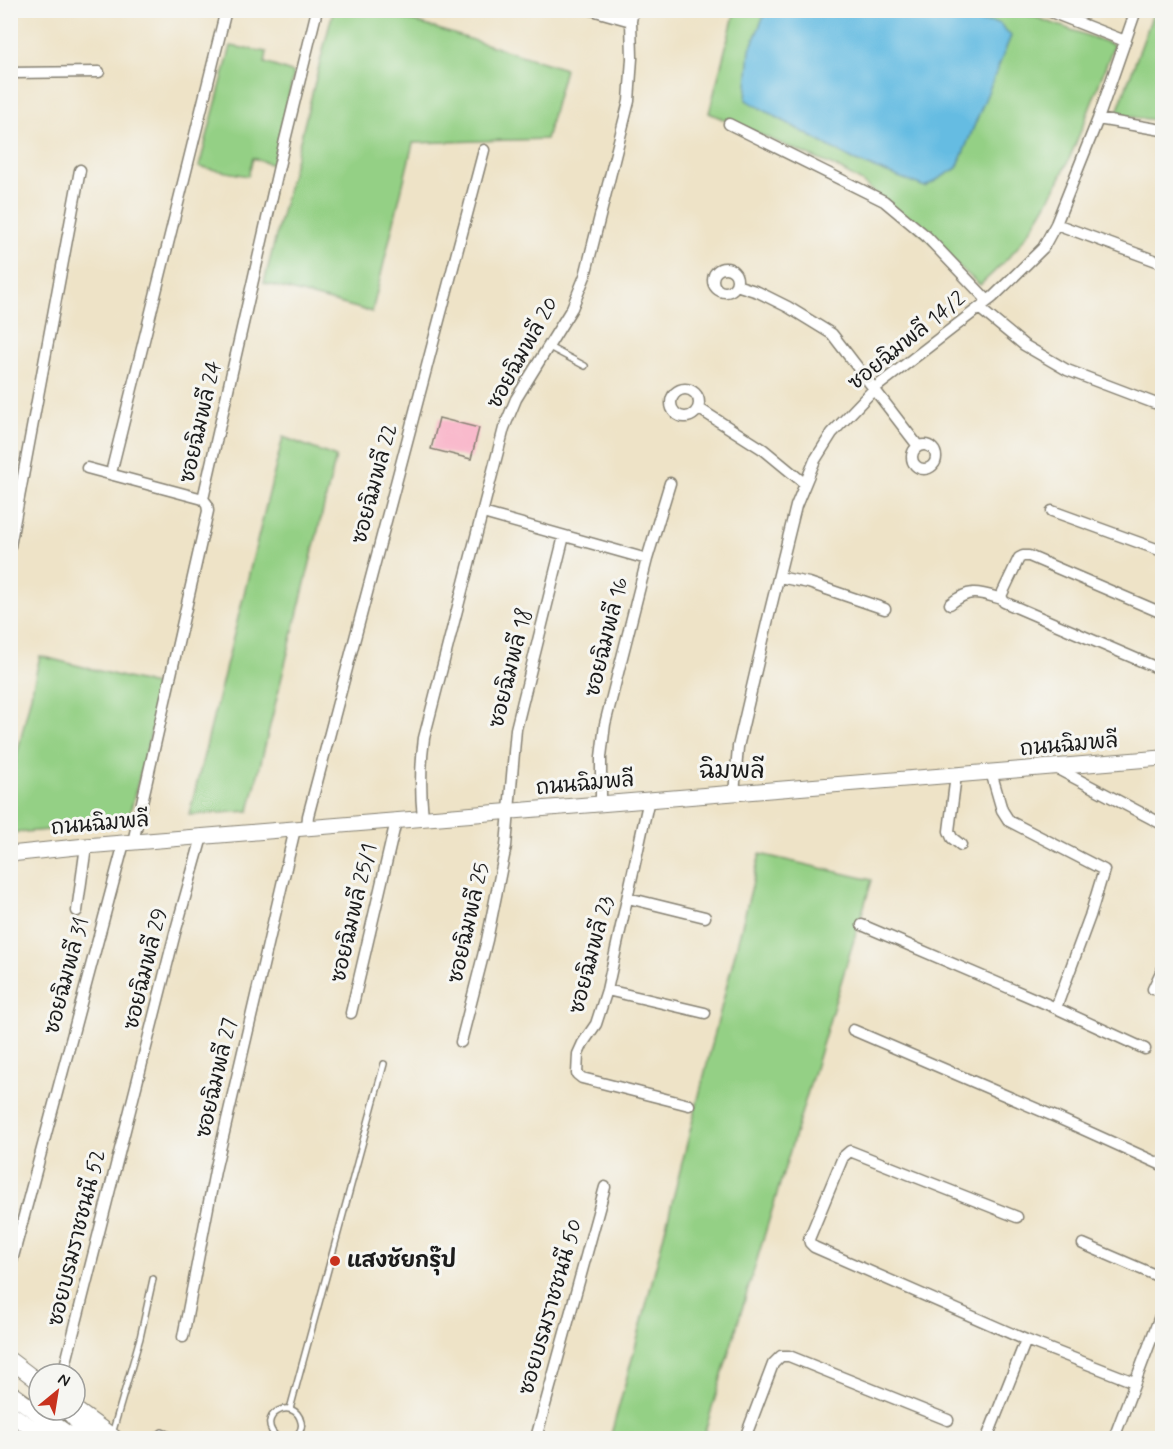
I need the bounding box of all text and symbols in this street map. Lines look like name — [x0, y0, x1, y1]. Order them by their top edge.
street label: ซอยฉิมพลี 14/2 — [843, 285, 971, 397]
street label: ซอยฉิมพลี 20 — [481, 292, 565, 414]
street label: ซอยฉิมพลี 24 — [173, 358, 229, 486]
street label: ซอยฉิมพลี 22 — [346, 421, 404, 547]
street label: ซอยฉิมพลี 16 — [579, 574, 635, 700]
street label: ซอยฉิมพลี 18 — [483, 605, 539, 731]
street label: ถนนฉิมพลี — [1019, 727, 1119, 763]
district label: ฉิมพลี — [699, 755, 765, 787]
street label: ถนนฉิมพลี — [535, 766, 635, 802]
street label: ถนนฉิมพลี — [50, 806, 150, 842]
street label: ซอยฉิมพลี 25/1 — [324, 841, 384, 985]
street label: ซอยฉิมพลี 25 — [442, 860, 496, 986]
street label: ซอยฉิมพลี 23 — [563, 893, 621, 1017]
street label: ซอยฉิมพลี 29 — [117, 905, 175, 1033]
street label: ซอยฉิมพลี 31 — [38, 914, 96, 1038]
street label: ซอยฉิมพลี 27 — [190, 1015, 244, 1141]
street label: ซอยบรมราชชนนี 52 — [42, 1147, 112, 1329]
street label: ซอยบรมราชชนนี 50 — [512, 1216, 590, 1398]
place label: แสงชัยกรุ๊ป — [347, 1245, 456, 1276]
marker: แสงชัยกรุ๊ป — [328, 1254, 342, 1268]
north arrow — [27, 1362, 87, 1422]
text: N — [54, 1369, 74, 1392]

